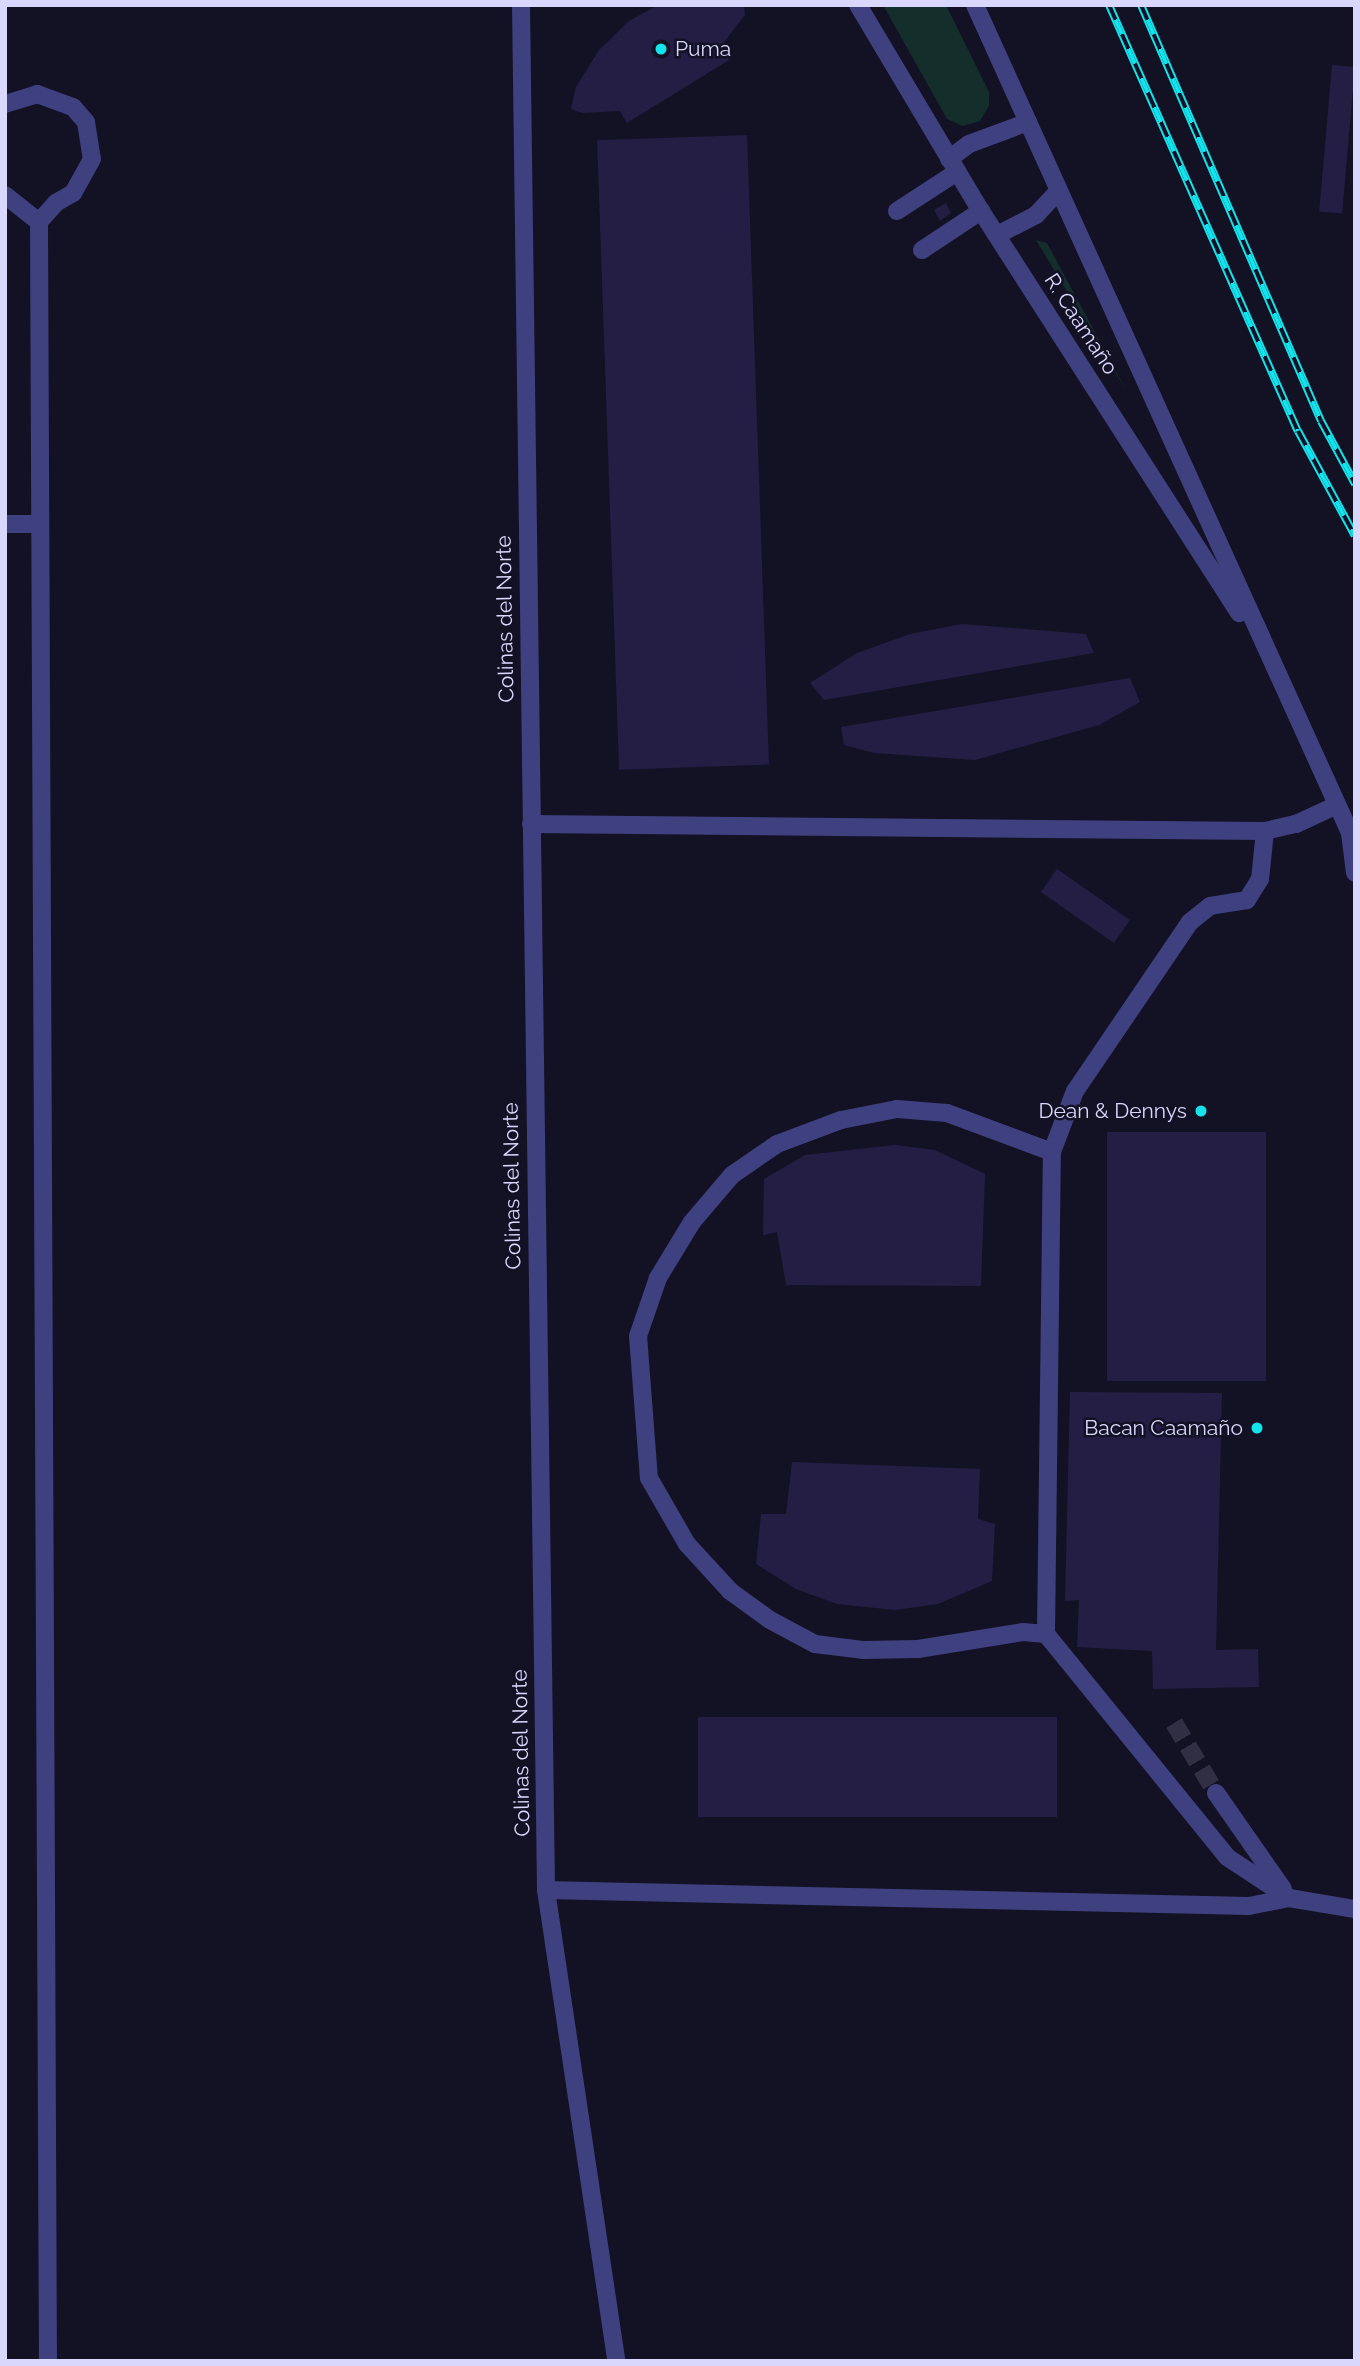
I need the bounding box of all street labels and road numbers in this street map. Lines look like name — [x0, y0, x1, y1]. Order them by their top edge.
street label: R. Caamaño — [1039, 269, 1123, 379]
street label: Colinas del Norte — [491, 535, 519, 703]
street label: Colinas del Norte — [498, 1102, 526, 1270]
street label: Colinas del Norte — [507, 1669, 535, 1837]

